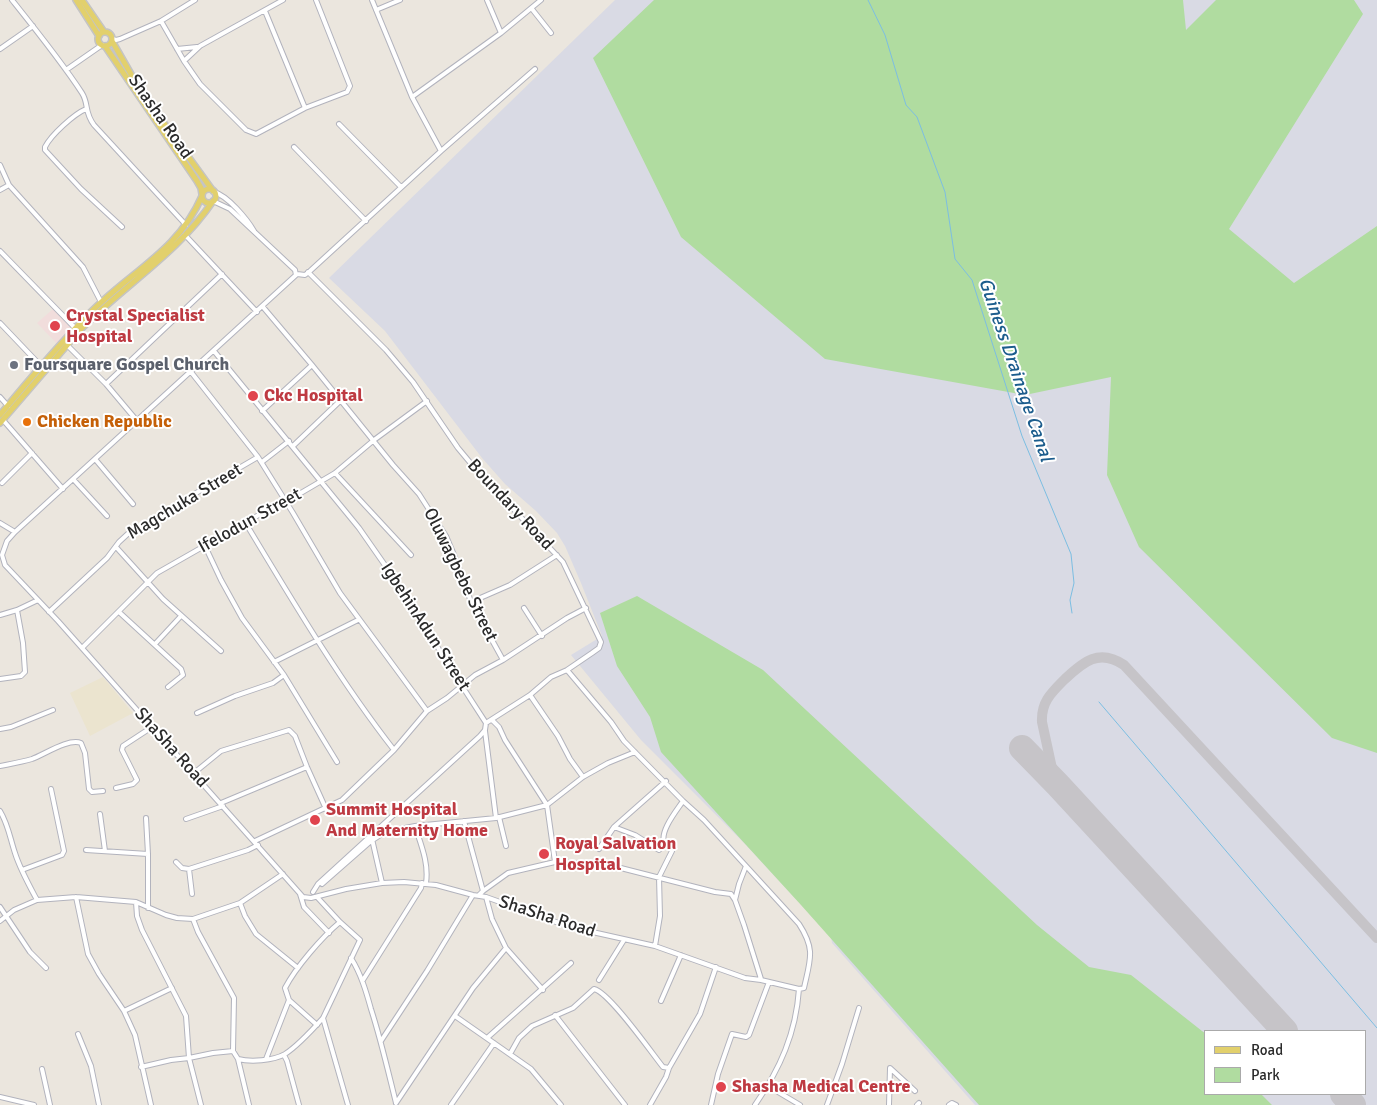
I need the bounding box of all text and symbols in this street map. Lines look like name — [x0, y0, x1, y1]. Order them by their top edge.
street label: Shasha Road — [123, 71, 197, 163]
water label: Guiness Drainage Canal — [973, 275, 1057, 465]
place label: Crystal Specialist Hospital — [66, 305, 205, 348]
marker: Crystal Specialist Hospital — [48, 319, 62, 333]
place label: Foursquare Gospel Church — [24, 354, 229, 376]
marker: Foursquare Gospel Church — [8, 359, 20, 371]
place label: Ckc Hospital — [264, 385, 363, 407]
marker: Ckc Hospital — [246, 389, 260, 403]
place label: Chicken Republic — [37, 411, 172, 433]
marker: Chicken Republic — [21, 416, 33, 428]
street label: Boundary Road — [462, 455, 558, 555]
street label: Magchuka Street — [124, 459, 246, 545]
street label: Ifelodun Street — [195, 484, 305, 558]
street label: Oluwagbebe Street — [418, 505, 502, 645]
street label: IgbehinAdun Street — [375, 559, 475, 695]
street label: ShaSha Road — [129, 703, 213, 793]
place label: Summit Hospital And Maternity Home — [326, 799, 488, 842]
marker: Summit Hospital And Maternity Home — [308, 813, 322, 827]
place label: Royal Salvation Hospital — [555, 833, 676, 876]
marker: Royal Salvation Hospital — [537, 847, 551, 861]
street label: ShaSha Road — [496, 891, 598, 943]
legend — [1204, 1030, 1367, 1095]
text: Road — [1251, 1041, 1283, 1059]
text: Park — [1251, 1066, 1280, 1084]
place label: Shasha Medical Centre — [732, 1076, 911, 1098]
marker: Shasha Medical Centre — [714, 1080, 728, 1094]

